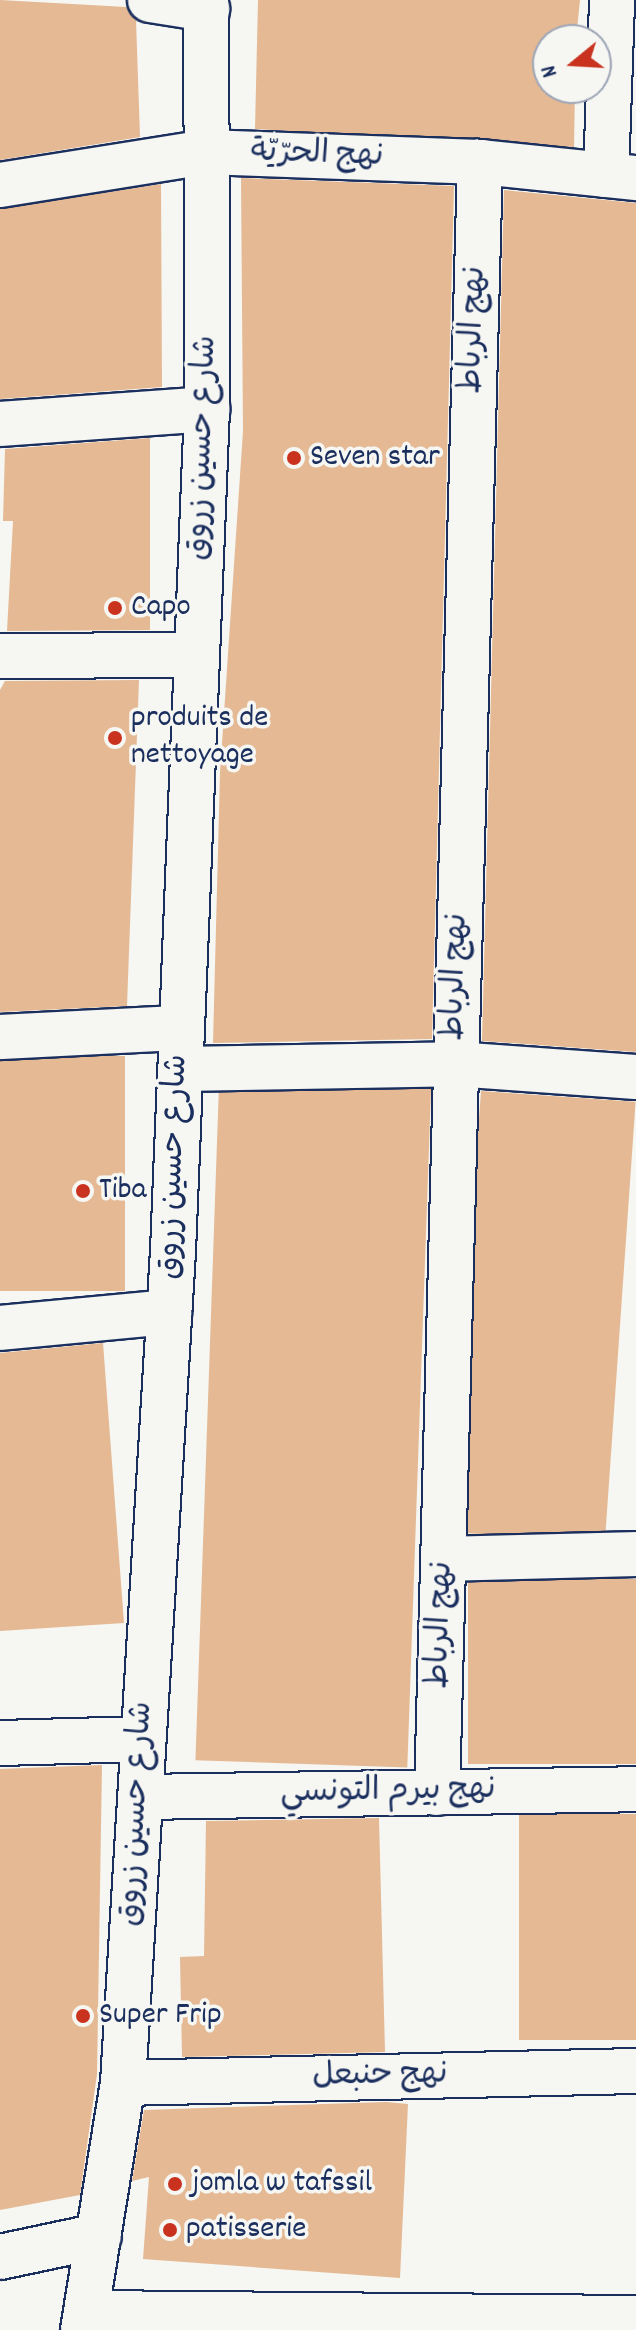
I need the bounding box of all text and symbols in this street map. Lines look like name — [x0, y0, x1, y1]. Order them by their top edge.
north arrow — [532, 24, 612, 104]
text: N — [534, 61, 567, 81]
street label: نهج الحرّيّة — [250, 134, 384, 178]
street label: نهج الرباط — [454, 266, 496, 394]
street label: شارع حسين زروق — [181, 335, 227, 561]
place label: Seven star — [310, 439, 440, 477]
marker: Seven star — [285, 449, 303, 467]
place label: Capo — [131, 589, 191, 627]
marker: Capo — [106, 599, 124, 617]
place label: produits de nettoyage — [131, 701, 268, 776]
marker: produits de nettoyage — [106, 729, 124, 747]
street label: نهج الرباط — [436, 913, 478, 1041]
street label: شارع حسين زروق — [152, 1054, 198, 1280]
place label: Tiba — [99, 1172, 147, 1210]
marker: Tiba — [74, 1182, 92, 1200]
street label: نهج الرباط — [421, 1561, 463, 1689]
street label: شارع حسين زروق — [113, 1700, 163, 1928]
street label: نهج بيرم التونسي — [280, 1772, 496, 1814]
place label: Super Frip — [99, 1997, 222, 2035]
marker: Super Frip — [74, 2007, 92, 2025]
street label: نهج حنبعل — [312, 2057, 448, 2097]
place label: jomla w tafssil — [191, 2165, 372, 2203]
marker: jomla w tafssil — [166, 2175, 184, 2193]
place label: patisserie — [186, 2211, 306, 2249]
marker: patisserie — [161, 2221, 179, 2239]

